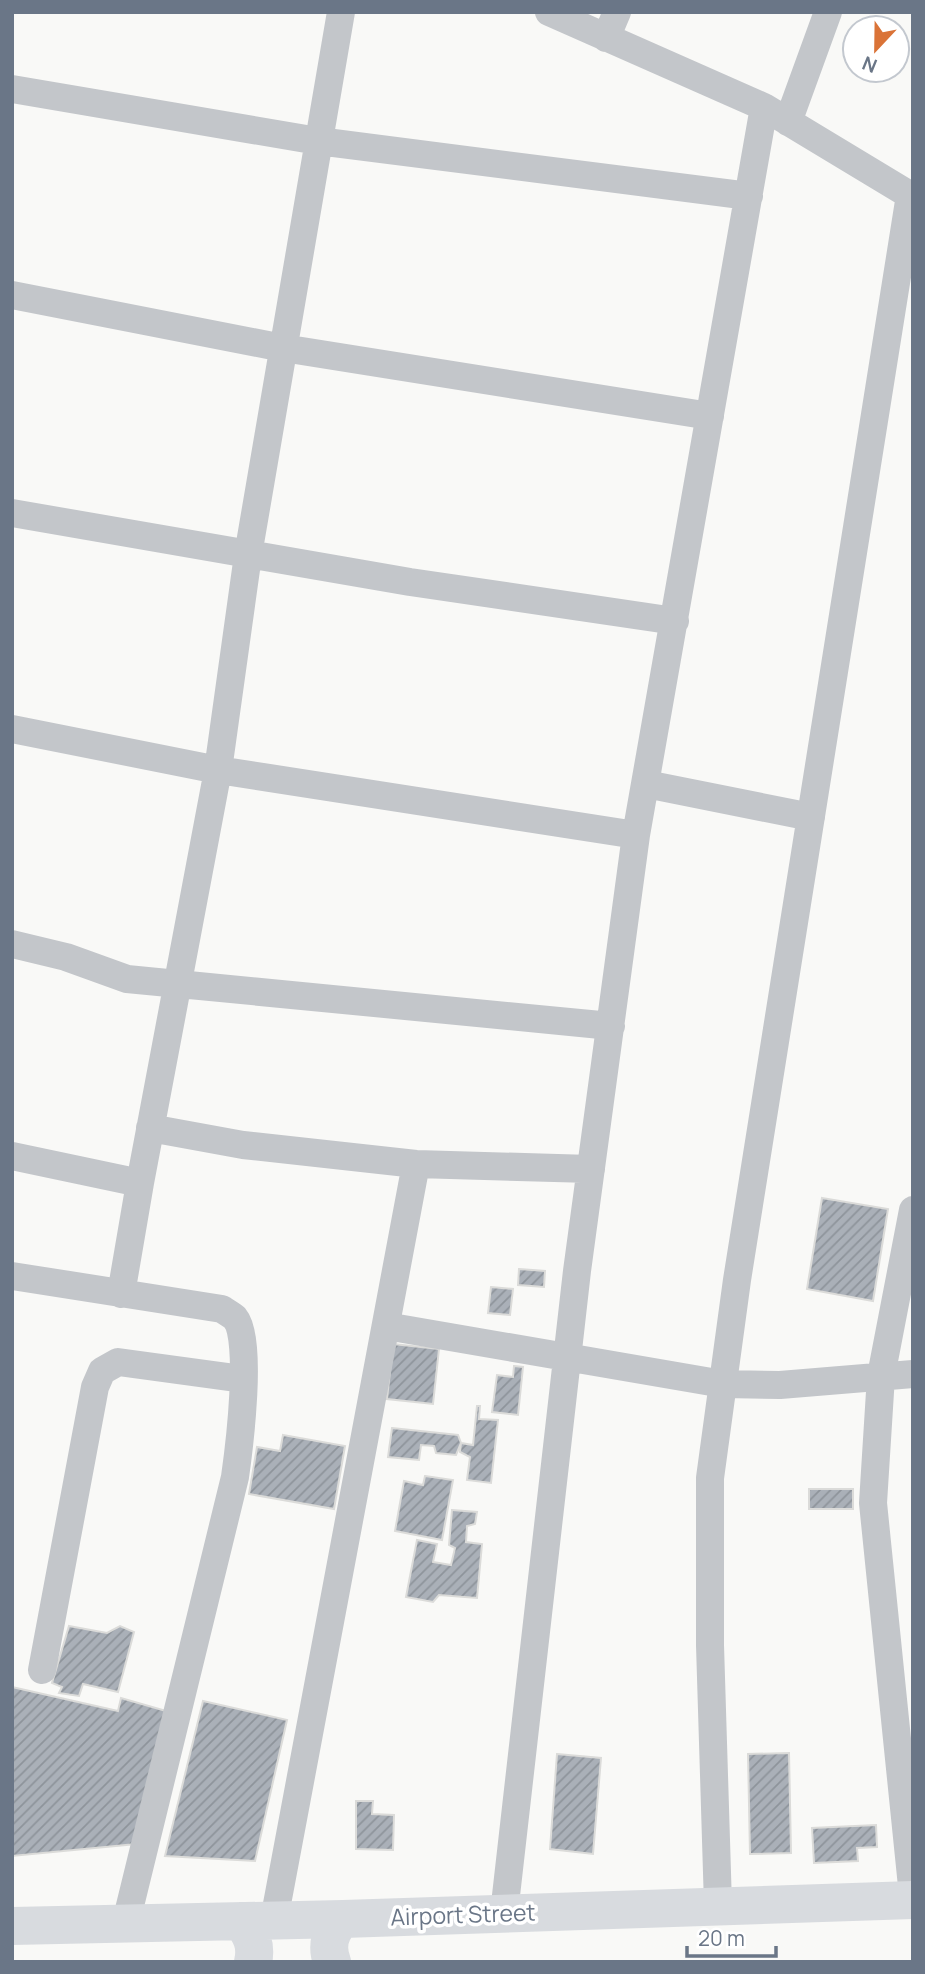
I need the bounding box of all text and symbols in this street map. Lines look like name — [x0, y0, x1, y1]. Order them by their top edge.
north arrow — [841, 14, 911, 84]
text: N — [858, 50, 881, 79]
street label: Airport Street — [390, 1895, 536, 1933]
scale bar — [687, 1914, 776, 1958]
text: 20 m — [698, 1924, 745, 1952]

